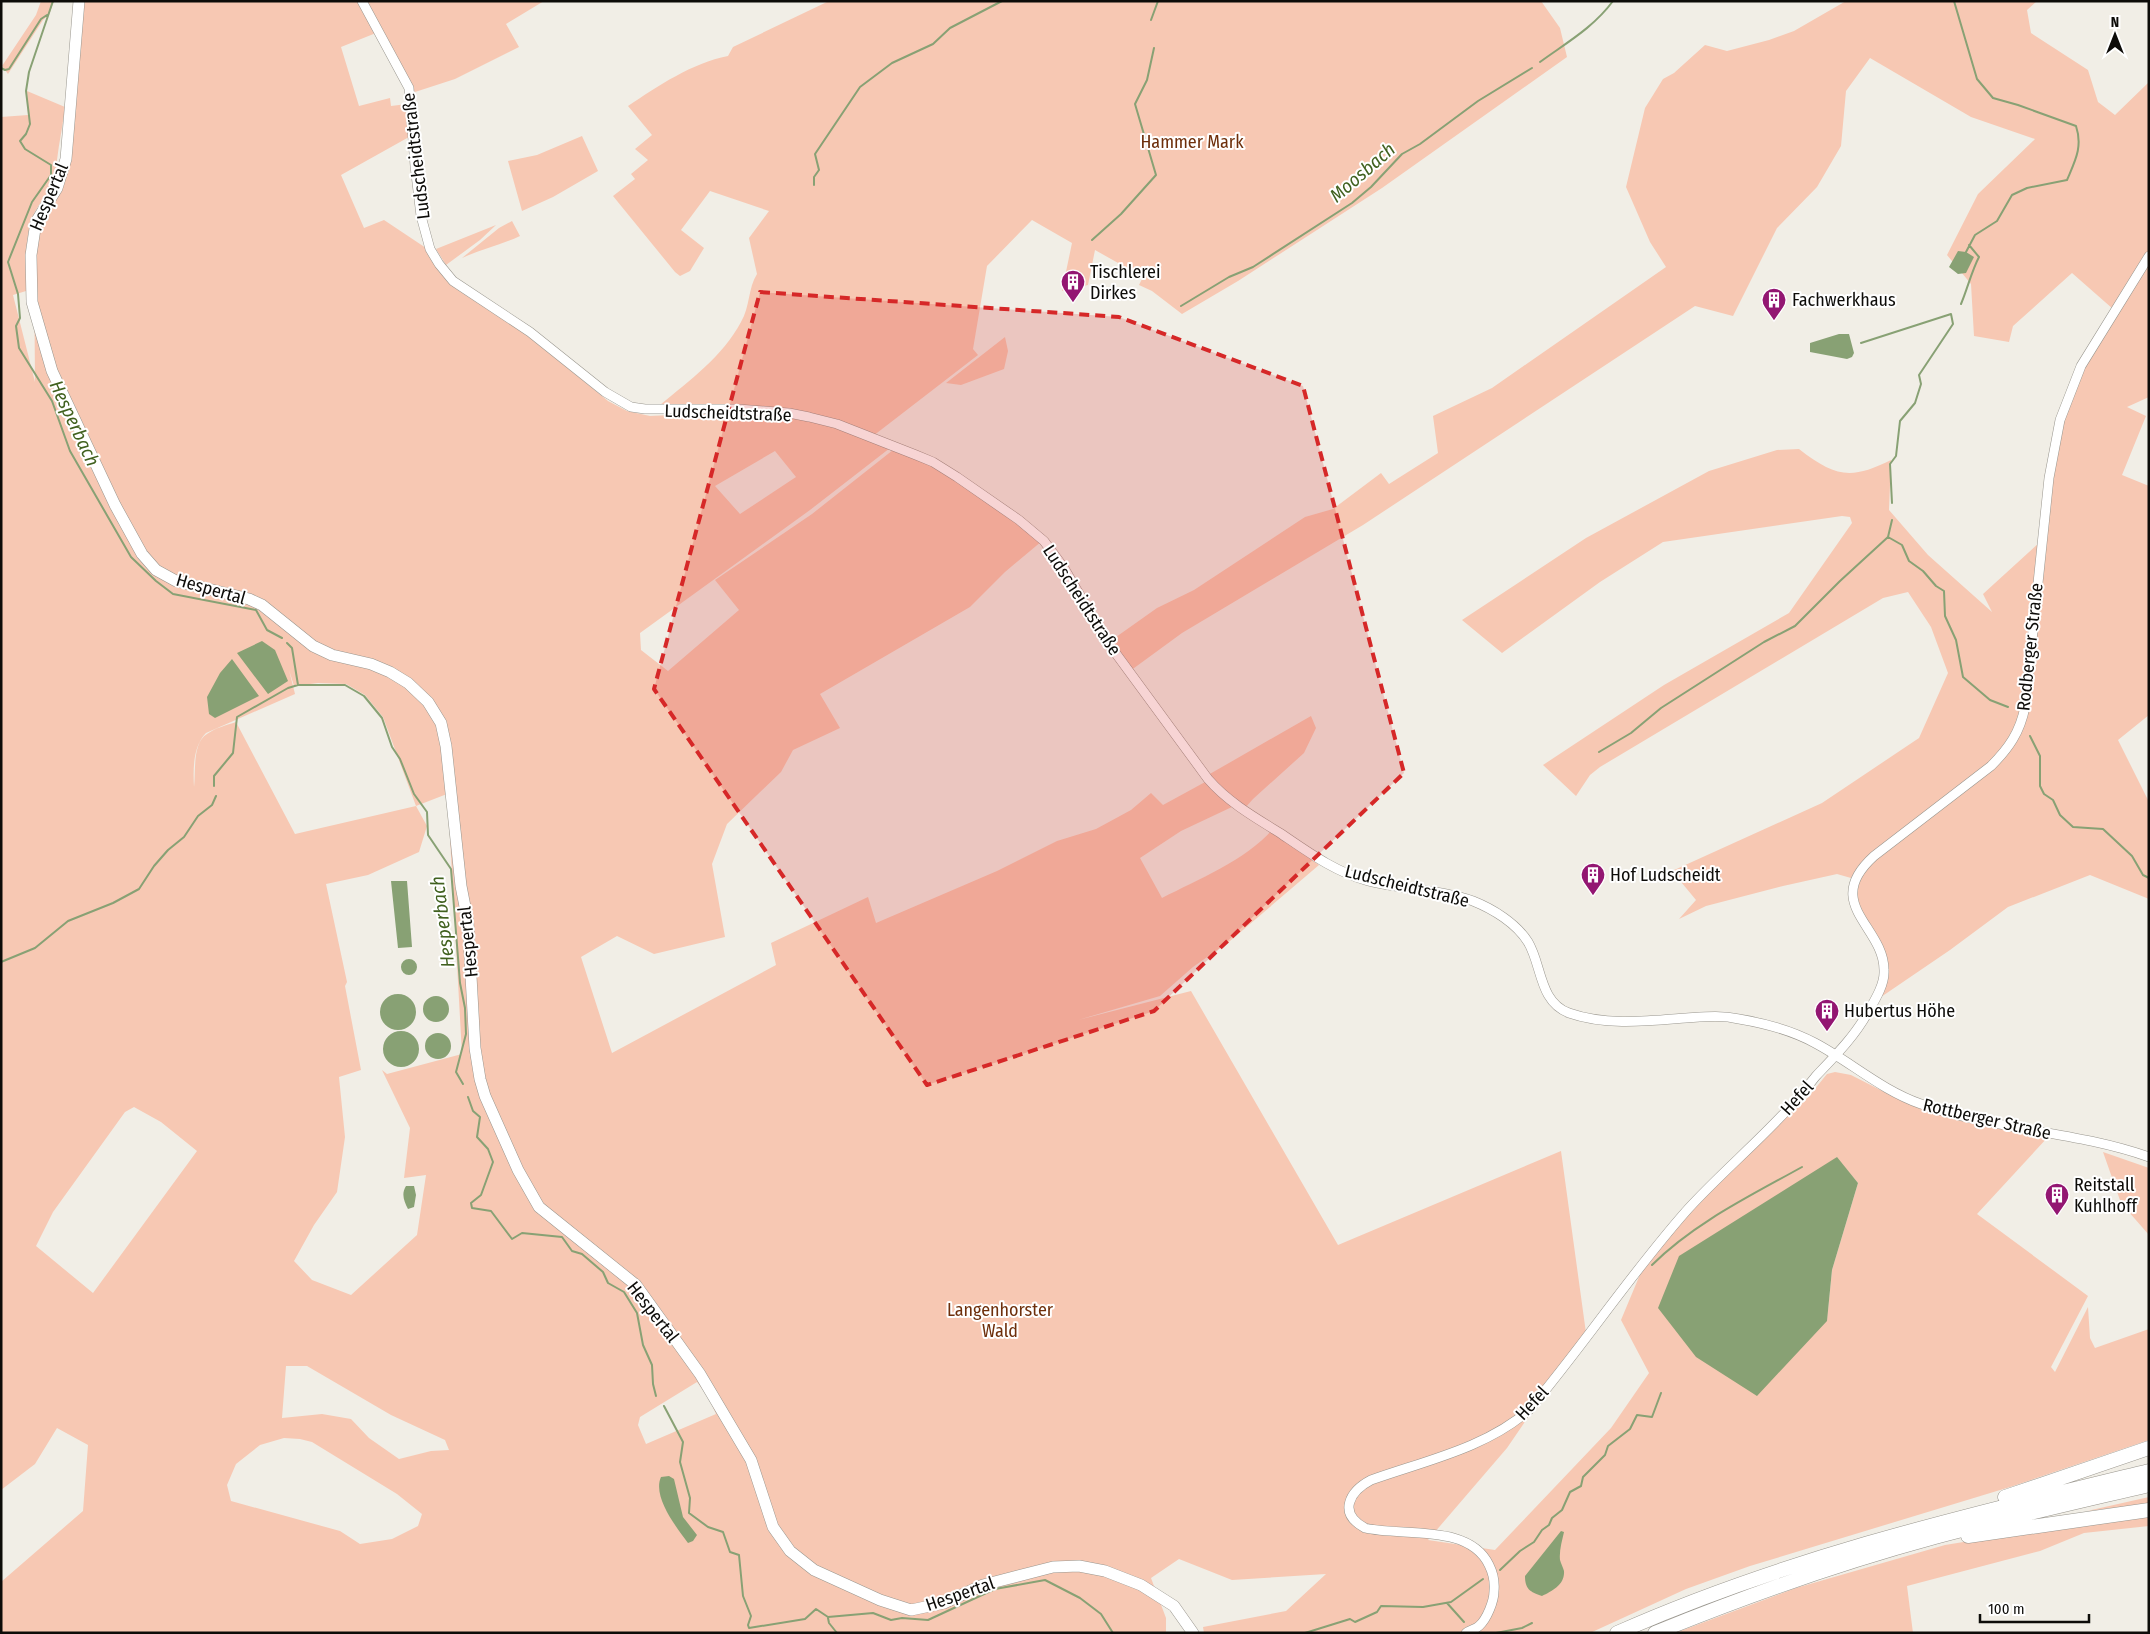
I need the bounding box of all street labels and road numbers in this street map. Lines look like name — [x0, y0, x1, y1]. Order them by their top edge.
street label: Ludscheidtstraße — [397, 91, 435, 220]
street label: Hespertal — [25, 160, 73, 234]
street label: Ludscheidtstraße — [664, 400, 792, 426]
street label: Ludscheidtstraße — [1038, 541, 1126, 659]
street label: Hespertal — [174, 569, 249, 609]
street label: Rodberger Straße — [2012, 582, 2048, 712]
street label: Ludscheidtstraße — [1343, 860, 1471, 912]
street label: Hespertal — [453, 905, 483, 979]
street label: Hefel — [1776, 1076, 1818, 1120]
street label: Rottberger Straße — [1921, 1094, 2053, 1144]
street label: Hespertal — [622, 1277, 684, 1347]
street label: Hefel — [1511, 1381, 1553, 1425]
street label: Hespertal — [923, 1572, 998, 1616]

